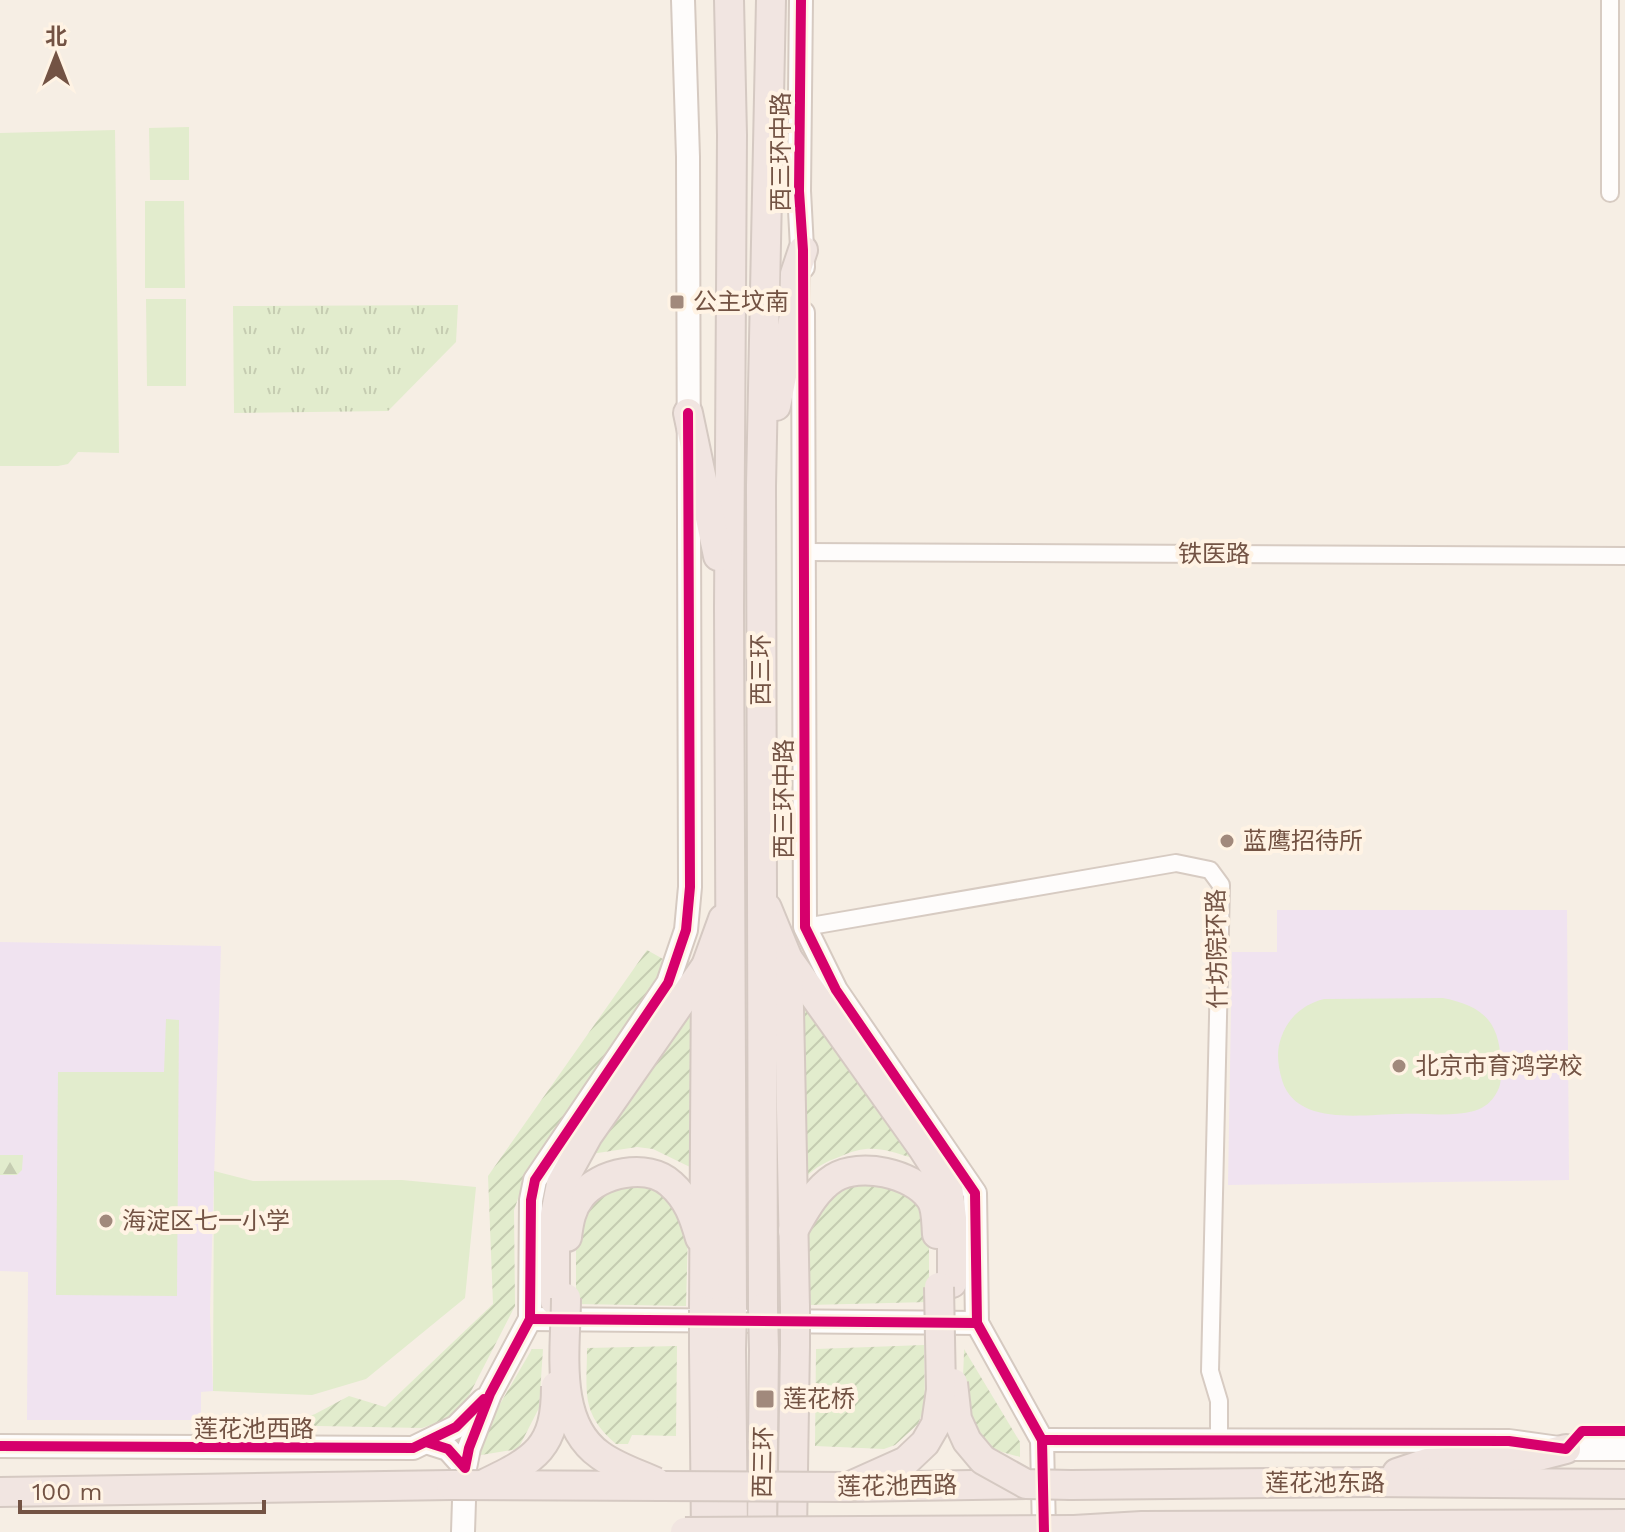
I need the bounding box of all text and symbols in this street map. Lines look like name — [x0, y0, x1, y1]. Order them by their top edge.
north arrow — [16, 16, 96, 96]
text: 北 — [45, 24, 67, 49]
street label: 西三环中路 — [767, 92, 795, 212]
place label: 公主坟南 — [693, 288, 789, 316]
marker: 公主坟南 — [668, 293, 686, 311]
street label: 铁医路 — [1178, 540, 1250, 568]
street label: 西三环 — [747, 634, 775, 706]
street label: 西三环中路 — [770, 739, 798, 859]
place label: 蓝鹰招待所 — [1243, 827, 1363, 855]
marker: 蓝鹰招待所 — [1218, 832, 1236, 850]
street label: 什坊院环路 — [1202, 889, 1232, 1009]
place label: 北京市育鸿学校 — [1415, 1052, 1583, 1080]
marker: 北京市育鸿学校 — [1390, 1057, 1408, 1075]
place label: 海淀区七一小学 — [122, 1207, 290, 1235]
marker: 海淀区七一小学 — [97, 1212, 115, 1230]
place label: 莲花桥 — [783, 1385, 855, 1413]
marker: 莲花桥 — [754, 1388, 776, 1410]
street label: 莲花池西路 — [194, 1415, 314, 1443]
street label: 西三环 — [748, 1426, 778, 1498]
scale bar — [20, 1464, 264, 1514]
street label: 莲花池东路 — [1265, 1469, 1385, 1497]
street label: 莲花池西路 — [837, 1471, 957, 1501]
text: 100 m — [32, 1478, 102, 1506]

